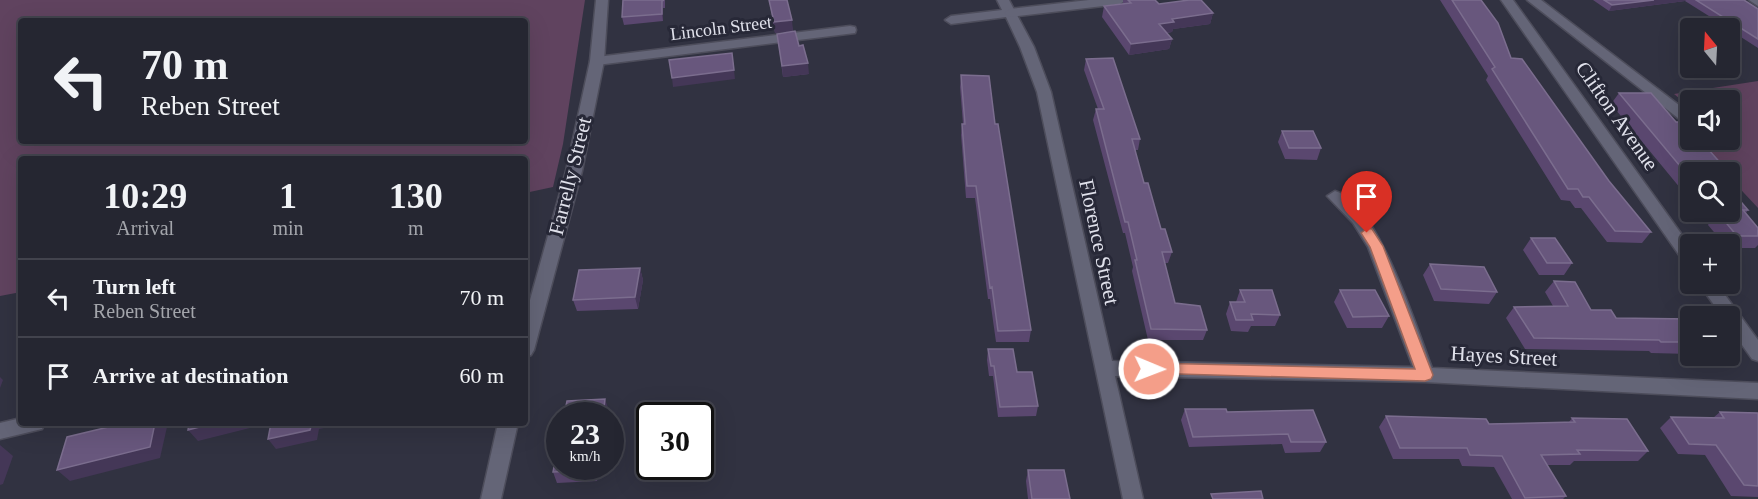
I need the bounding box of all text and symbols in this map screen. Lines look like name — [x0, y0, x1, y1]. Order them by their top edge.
street label: Lincoln Street — [669, 12, 773, 44]
north arrow — [1680, 18, 1740, 78]
map controls — [1680, 18, 1740, 366]
icon: left — [42, 42, 120, 120]
text: 70 m — [141, 42, 229, 88]
street label: Clifton Avenue — [1571, 57, 1663, 175]
button: sound — [1680, 90, 1740, 150]
text: Reben Street — [141, 91, 280, 121]
street label: Farrelly Street — [544, 114, 596, 237]
button: search — [1680, 162, 1740, 222]
pin — [1341, 171, 1392, 233]
text: 10:29 — [103, 176, 187, 216]
text: 1 — [279, 176, 297, 216]
text: 130 — [389, 176, 443, 216]
street label: Florence Street — [1074, 177, 1124, 307]
icon: arrive — [1350, 180, 1383, 213]
text: Arrival — [116, 217, 174, 239]
text: min — [272, 217, 304, 239]
text: m — [408, 217, 424, 239]
button: + — [1680, 234, 1740, 294]
text: Turn left — [93, 274, 176, 299]
icon: left — [42, 282, 75, 315]
text: 70 m — [459, 285, 504, 310]
text: Reben Street — [93, 300, 196, 322]
button: − — [1680, 306, 1740, 366]
position arrow — [1117, 337, 1181, 401]
street label: Hayes Street — [1450, 341, 1558, 371]
icon: arrive — [42, 360, 75, 393]
text: Arrive at destination — [93, 363, 289, 388]
text: 60 m — [459, 363, 504, 388]
speed limit sign: 30 — [636, 402, 714, 480]
text: 23 — [570, 417, 600, 450]
text: km/h — [570, 448, 600, 464]

